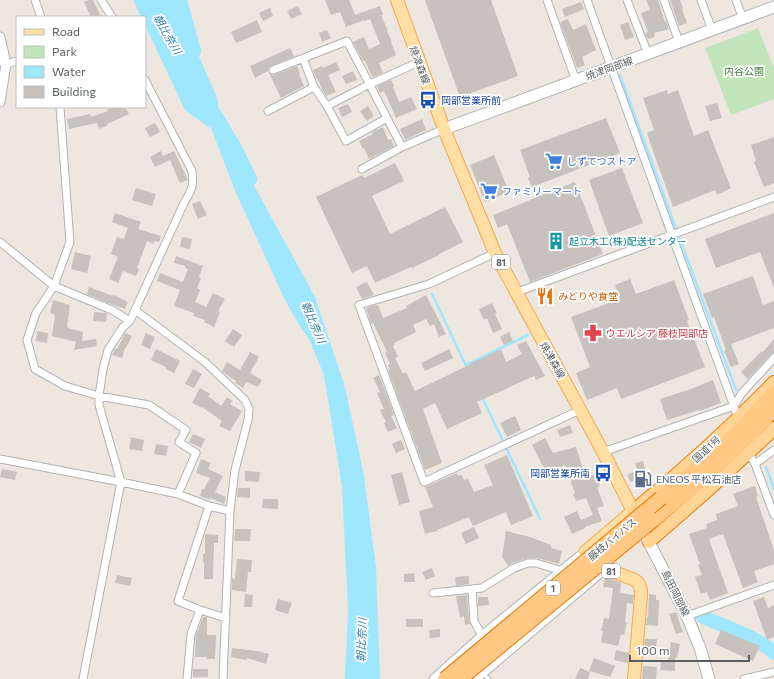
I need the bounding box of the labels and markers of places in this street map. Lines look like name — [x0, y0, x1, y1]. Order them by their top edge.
bus stop icon: 岡部営業所前 — [418, 90, 438, 110]
place label: 岡部営業所前 — [441, 94, 501, 106]
supermarket icon: しずてつストア — [544, 151, 564, 171]
place label: しずてつストア — [567, 155, 637, 167]
supermarket icon: ファミリーマート — [479, 181, 499, 201]
place label: ファミリーマート — [502, 185, 582, 197]
building icon: 起立木工(株)配送センター — [546, 231, 566, 251]
place label: 起立木工(株)配送センター — [569, 235, 687, 247]
restaurant icon: みどりや食堂 — [535, 286, 555, 306]
place label: みどりや食堂 — [558, 290, 618, 302]
pharmacy icon: ウエルシア 藤枝岡部店 — [583, 323, 603, 343]
place label: ウエルシア 藤枝岡部店 — [606, 327, 708, 339]
bus stop icon: 岡部営業所南 — [593, 463, 613, 483]
place label: 岡部営業所南 — [530, 467, 590, 479]
fuel station icon: ENEOS 平松石油店 — [633, 469, 653, 489]
place label: ENEOS 平松石油店 — [656, 473, 741, 485]

